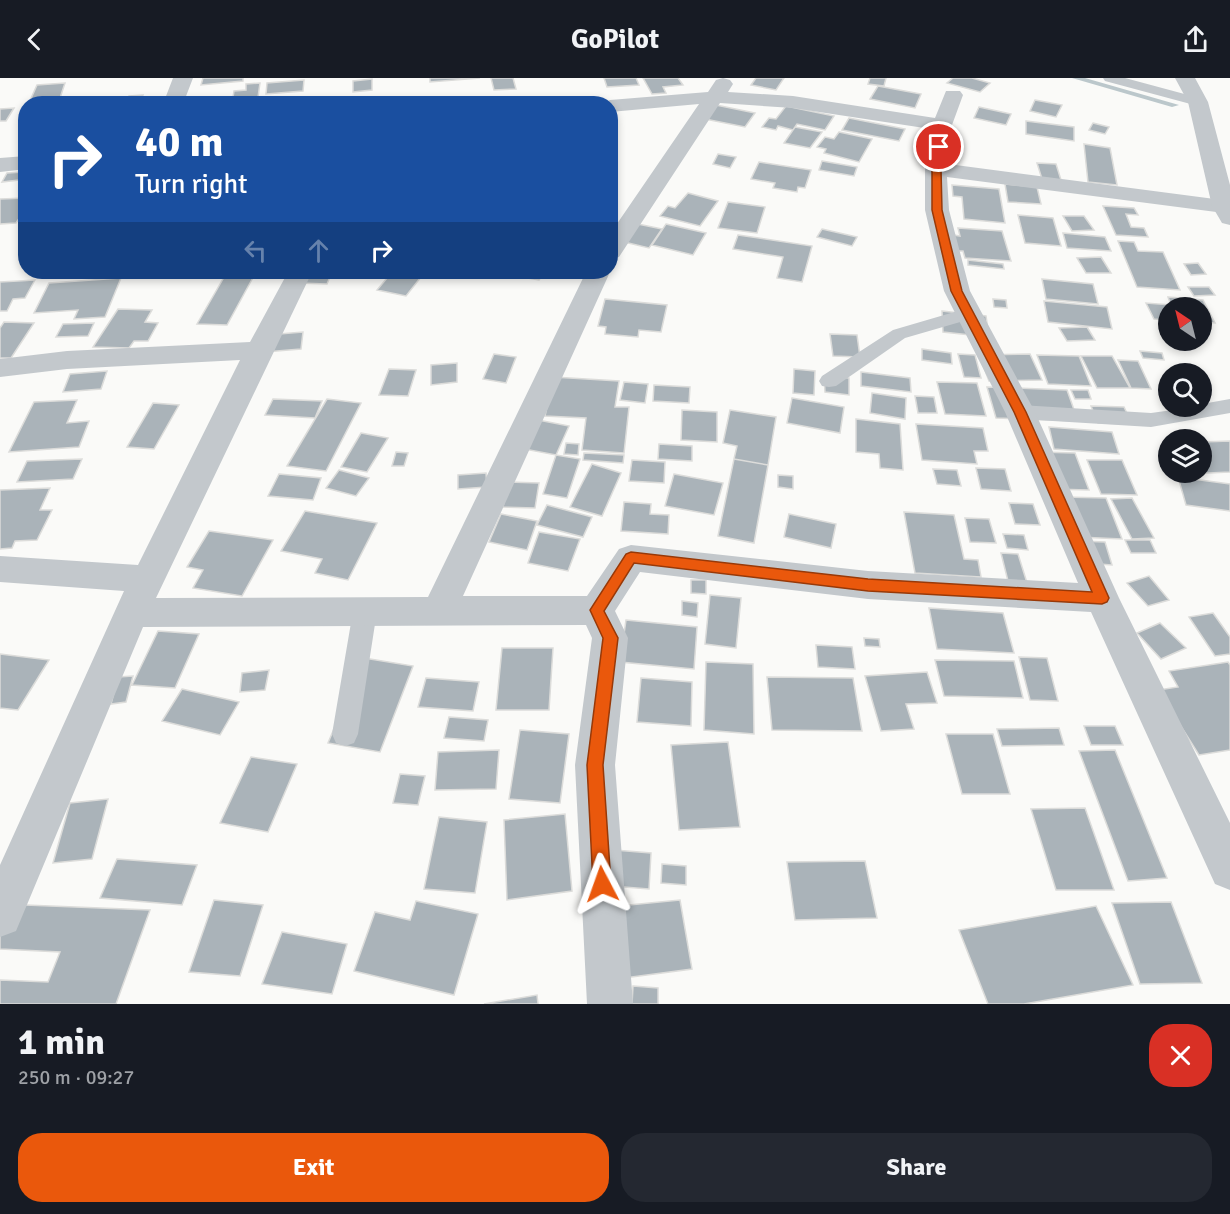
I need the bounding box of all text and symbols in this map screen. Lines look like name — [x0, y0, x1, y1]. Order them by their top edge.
icon: back — [18, 23, 51, 56]
text: GoPilot — [571, 23, 659, 56]
icon: share — [1179, 23, 1212, 56]
text: 40 m — [135, 117, 224, 168]
icon: right — [36, 120, 114, 198]
pin — [913, 121, 964, 172]
icon: arrive — [922, 130, 955, 163]
text: Turn right — [135, 168, 248, 201]
icon: left — [239, 234, 272, 267]
icon: ahead — [302, 234, 335, 267]
icon: right — [365, 234, 398, 267]
north arrow — [1158, 297, 1212, 351]
map controls — [1158, 297, 1212, 483]
button: search — [1158, 363, 1212, 417]
button: layers — [1158, 429, 1212, 483]
position arrow — [570, 852, 634, 916]
text: 1 min — [18, 1020, 105, 1065]
button: close — [1149, 1024, 1212, 1087]
text: 250 m · 09:27 — [18, 1065, 134, 1090]
button: Exit — [18, 1133, 609, 1202]
button: Share — [621, 1133, 1212, 1202]

